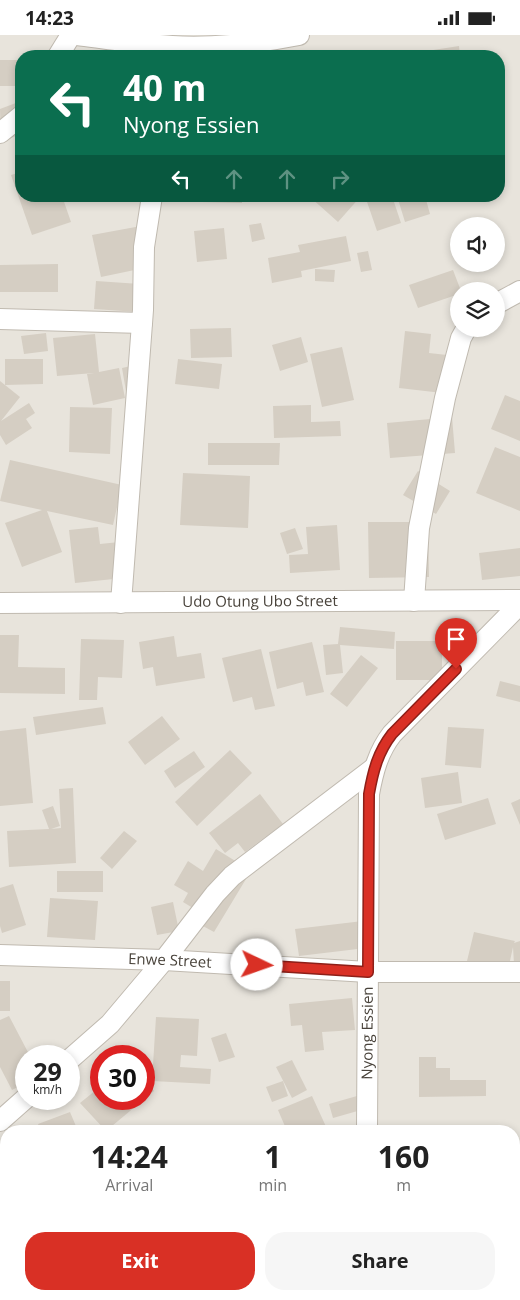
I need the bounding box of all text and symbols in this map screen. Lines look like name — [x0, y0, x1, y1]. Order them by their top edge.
text: 14:23 — [25, 5, 74, 31]
text: 40 m — [123, 64, 206, 111]
icon: left — [40, 70, 105, 135]
text: Nyong Essien — [123, 109, 260, 139]
icon: left — [167, 165, 195, 193]
icon: ahead — [220, 165, 248, 193]
icon: ahead — [273, 165, 301, 193]
icon: right — [326, 165, 354, 193]
map controls — [450, 217, 505, 337]
button: sound — [450, 217, 505, 272]
button: layers — [450, 282, 505, 337]
street label: Udo Otung Ubo Street — [182, 590, 338, 611]
pin — [435, 618, 477, 669]
icon: arrive — [442, 625, 470, 653]
position arrow — [230, 938, 282, 990]
street label: Enwe Street — [128, 948, 212, 972]
street label: Nyong Essien — [356, 986, 377, 1080]
speed limit sign: 30 — [90, 1045, 155, 1110]
text: 29 — [33, 1054, 62, 1088]
text: km/h — [33, 1081, 62, 1098]
text: 14:24 — [91, 1136, 168, 1177]
text: 1 — [264, 1136, 281, 1177]
text: 160 — [378, 1136, 429, 1177]
text: Arrival — [105, 1174, 153, 1196]
text: min — [259, 1174, 287, 1196]
text: m — [396, 1174, 411, 1196]
button: Exit — [25, 1232, 255, 1290]
button: Share — [265, 1232, 495, 1290]

